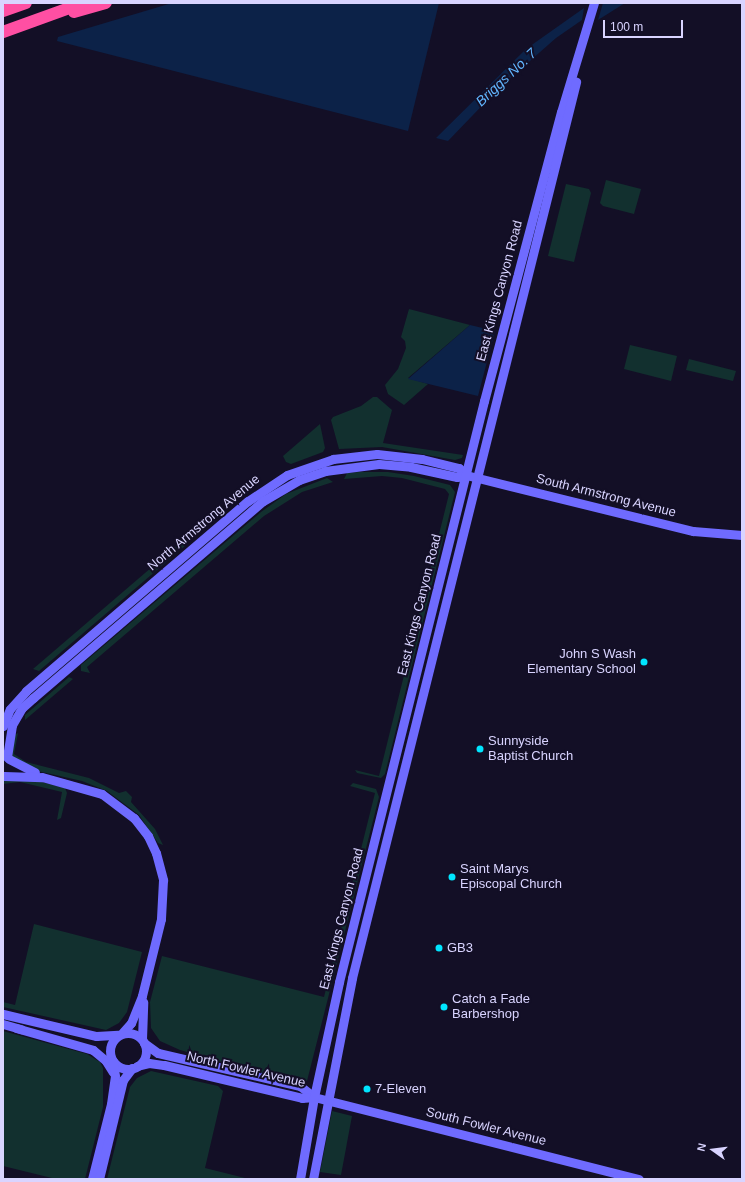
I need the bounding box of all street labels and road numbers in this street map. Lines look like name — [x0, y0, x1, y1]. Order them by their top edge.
street label: East Kings Canyon Road — [474, 219, 526, 363]
street label: North Armstrong Avenue — [144, 471, 264, 575]
street label: South Armstrong Avenue — [534, 471, 678, 521]
street label: East Kings Canyon Road — [395, 533, 445, 677]
street label: East Kings Canyon Road — [317, 847, 367, 991]
street label: North Fowler Avenue — [185, 1049, 307, 1091]
street label: South Fowler Avenue — [424, 1104, 548, 1150]

